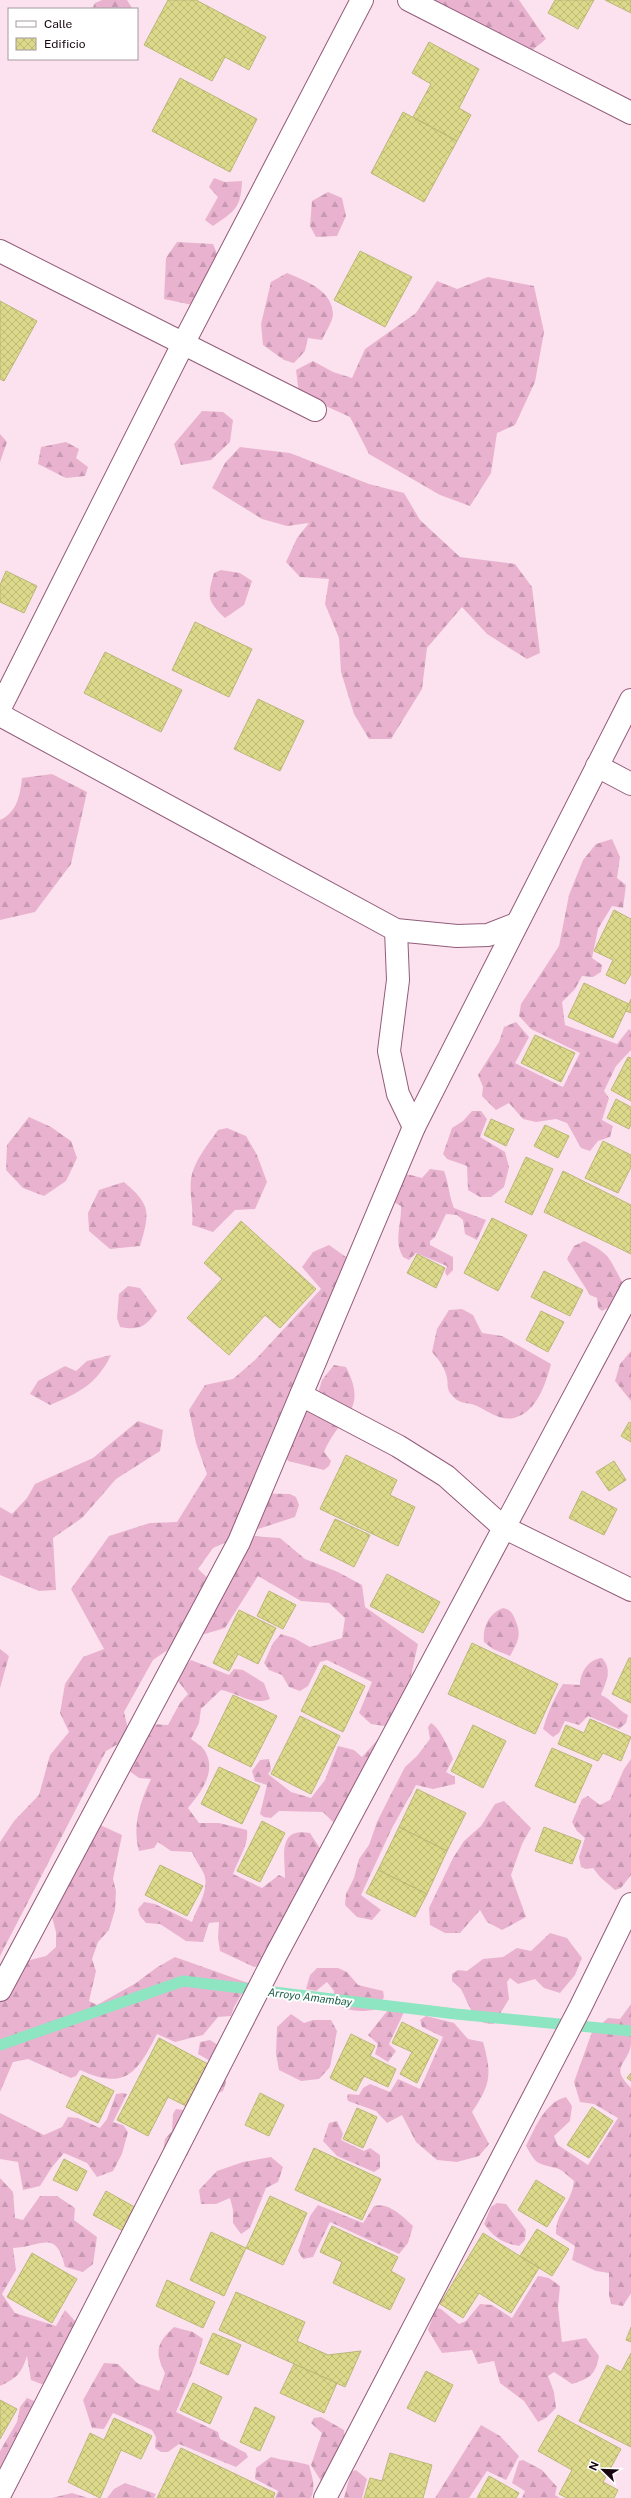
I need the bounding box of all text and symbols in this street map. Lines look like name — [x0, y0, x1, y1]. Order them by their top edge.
legend — [8, 8, 138, 60]
text: Calle — [44, 17, 73, 31]
text: Edificio — [44, 37, 86, 51]
water label: Arroyo Amambay — [267, 1986, 353, 2008]
north arrow — [583, 2450, 623, 2490]
text: N — [587, 2460, 601, 2472]

